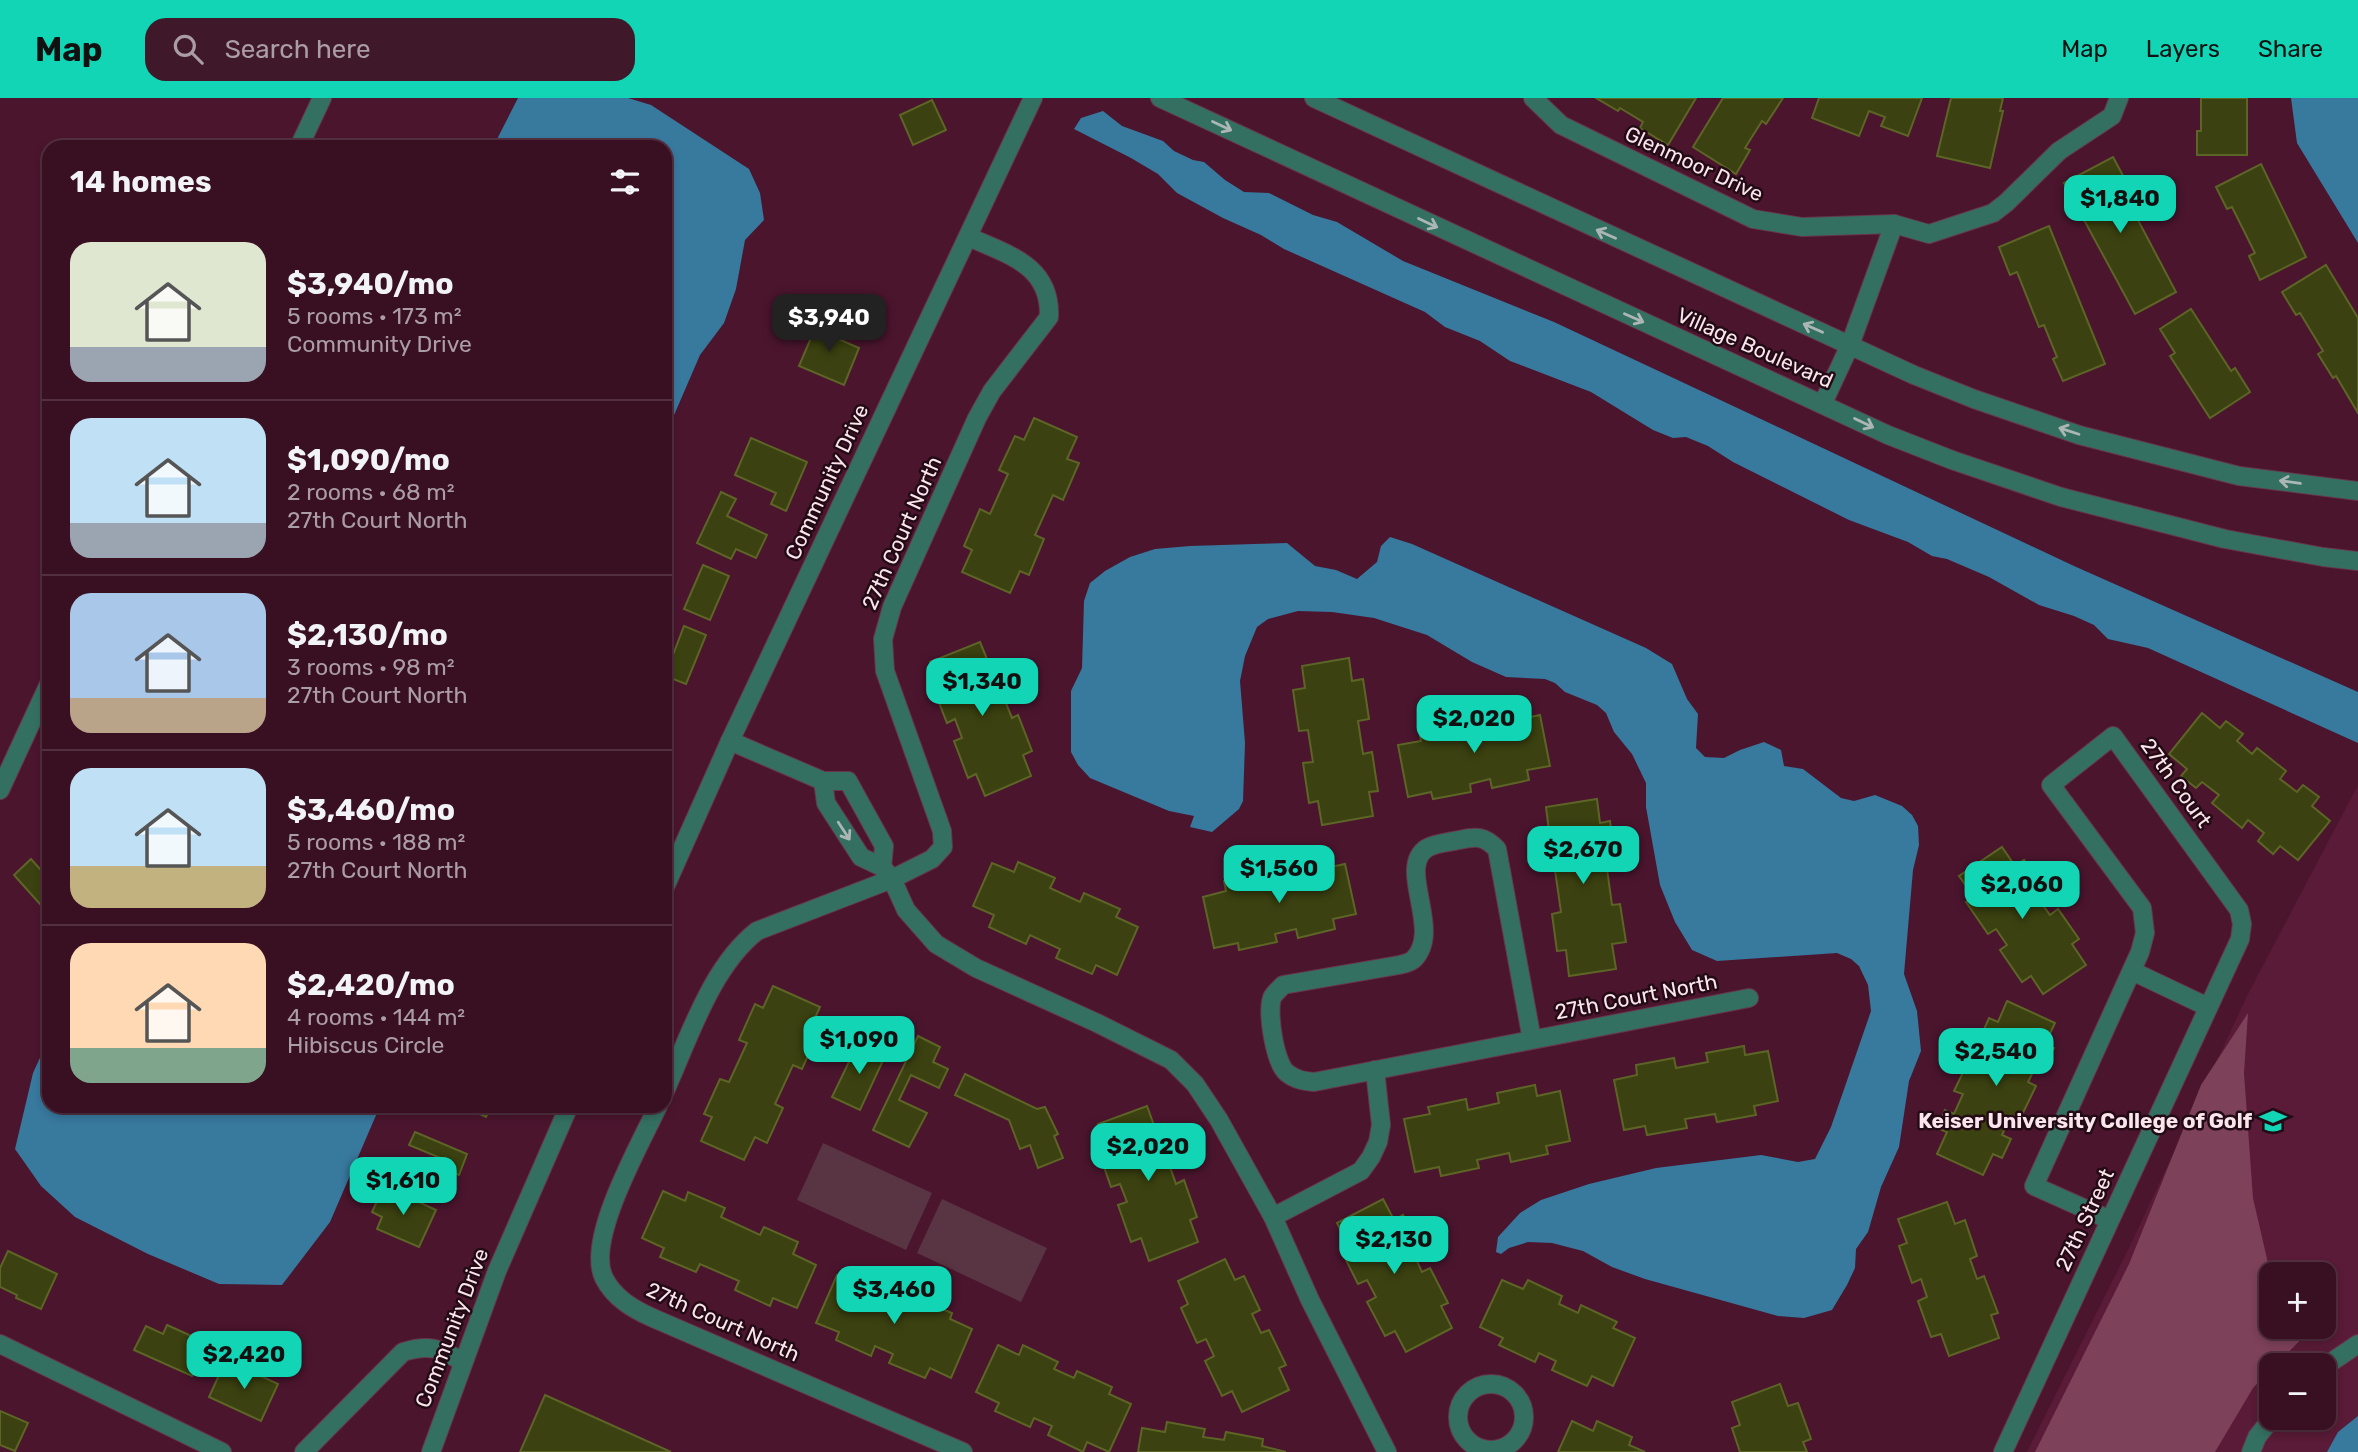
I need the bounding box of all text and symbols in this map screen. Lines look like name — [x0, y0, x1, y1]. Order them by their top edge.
search box — [145, 18, 635, 81]
text: Map — [35, 30, 103, 69]
icon: search — [169, 30, 207, 68]
text: Search here — [225, 34, 370, 65]
text: Map — [2061, 35, 2108, 63]
text: Layers — [2146, 35, 2220, 63]
text: Share — [2258, 35, 2323, 63]
one-way arrow — [1211, 120, 1232, 133]
street label: Glenmoor Drive — [1621, 121, 1767, 207]
icon: filters — [606, 163, 644, 201]
text: 14 homes — [70, 164, 212, 200]
pin: $1,840 — [2063, 176, 2177, 235]
text: $1,840 — [2080, 184, 2160, 212]
one-way arrow — [1417, 216, 1438, 230]
one-way arrow — [1595, 227, 1617, 240]
text: $3,940/mo — [287, 266, 454, 302]
icon: home — [126, 270, 210, 354]
pin: $3,940 — [772, 294, 886, 354]
text: 5 rooms · 173 m² — [287, 302, 462, 330]
street label: Village Boulevard — [1673, 302, 1837, 393]
text: $3,940 — [788, 303, 870, 331]
one-way arrow — [1623, 312, 1645, 325]
one-way arrow — [1803, 321, 1824, 334]
text: Community Drive — [287, 330, 472, 358]
street label: Community Drive — [780, 400, 874, 564]
one-way arrow — [1852, 417, 1874, 430]
one-way arrow — [2058, 424, 2080, 437]
text: $1,090/mo — [287, 442, 450, 478]
icon: home — [126, 446, 210, 530]
street label: 27th Court North — [857, 452, 946, 613]
one-way arrow — [2279, 476, 2302, 489]
text: 2 rooms · 68 m² — [287, 478, 455, 506]
text: 27th Court North — [287, 506, 468, 534]
text: $2,130/mo — [287, 617, 448, 653]
icon: home — [126, 621, 210, 705]
text: 3 rooms · 98 m² — [287, 653, 455, 681]
pin: $1,340 — [925, 658, 1039, 718]
text: $1,340 — [942, 667, 1022, 695]
text: 27th Court North — [287, 681, 468, 709]
pin: $2,020 — [1417, 696, 1531, 755]
text: $2,020 — [1433, 704, 1515, 732]
street label: 27th Court — [2136, 733, 2217, 832]
text: $3,460/mo — [287, 792, 455, 828]
icon: home — [126, 796, 210, 880]
one-way arrow — [837, 820, 851, 840]
pin: $2,670 — [1526, 826, 1640, 886]
text: 5 rooms · 188 m² — [287, 828, 465, 856]
text: $2,670 — [1543, 835, 1623, 863]
pin: $1,560 — [1222, 846, 1336, 905]
text: $1,560 — [1240, 854, 1318, 882]
text: 27th Court North — [287, 856, 468, 884]
pin: $2,060 — [1965, 862, 2079, 921]
text: $2,060 — [1981, 870, 2063, 898]
text: $2,420/mo — [287, 967, 455, 1003]
street label: 27th Court North — [1553, 969, 1719, 1025]
icon: home — [126, 971, 210, 1055]
text: 4 rooms · 144 m² — [287, 1003, 465, 1031]
pin: $1,090 — [802, 1016, 916, 1076]
text: $1,090 — [819, 1025, 899, 1053]
pin: $2,540 — [1939, 1028, 2053, 1088]
text: Hibiscus Circle — [287, 1031, 444, 1059]
text: $2,540 — [1955, 1037, 2037, 1065]
school or university icon: Keiser University College of Golf — [2258, 1106, 2288, 1136]
place label: Keiser University College of Golf — [1918, 1108, 2253, 1133]
pin: $2,020 — [1091, 1124, 1205, 1183]
text: $2,020 — [1107, 1132, 1189, 1160]
pin: $1,610 — [346, 1158, 460, 1217]
street label: 27th Street — [2050, 1165, 2119, 1275]
text: $1,610 — [366, 1166, 440, 1194]
pin: $2,130 — [1337, 1216, 1451, 1276]
text: $2,130 — [1355, 1225, 1433, 1253]
street label: Community Drive — [410, 1245, 493, 1411]
map controls — [2259, 1262, 2336, 1430]
button: + — [2259, 1262, 2336, 1339]
pin: $3,460 — [837, 1266, 951, 1326]
text: $3,460 — [852, 1275, 936, 1303]
street label: 27th Court North — [643, 1277, 804, 1366]
pin: $2,420 — [187, 1332, 301, 1391]
text: $2,420 — [203, 1340, 285, 1368]
button: − — [2259, 1353, 2336, 1430]

